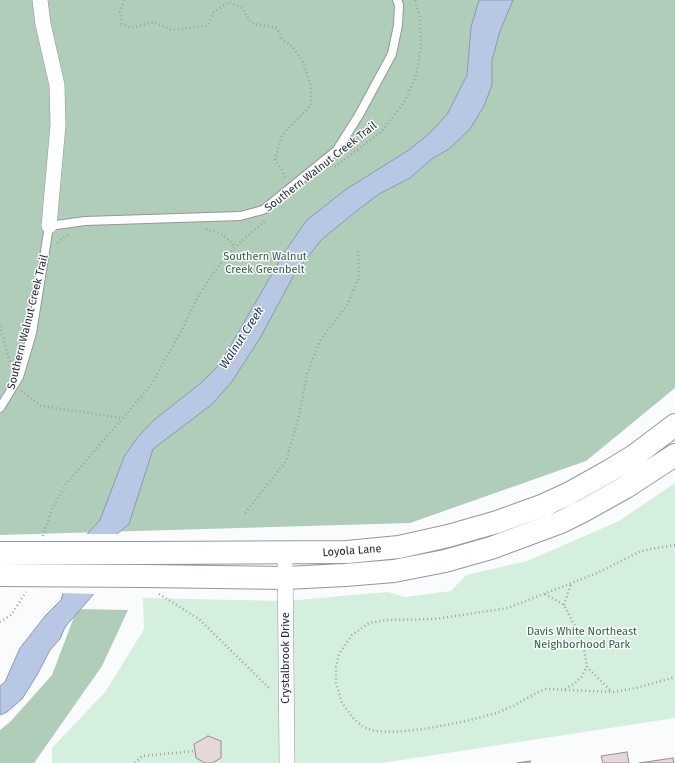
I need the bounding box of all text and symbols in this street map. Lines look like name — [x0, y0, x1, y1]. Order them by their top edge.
street label: Southern Walnut Creek Trail — [262, 119, 380, 215]
park label: Southern Walnut Creek Greenbelt — [223, 250, 307, 276]
street label: Southern Walnut Creek Trail — [5, 253, 51, 391]
water label: Walnut Creek — [217, 304, 267, 372]
street label: Loyola Lane — [322, 542, 382, 560]
street label: Crystalbrook Drive — [279, 612, 293, 704]
park label: Davis White Northeast Neighborhood Park — [527, 625, 637, 651]

